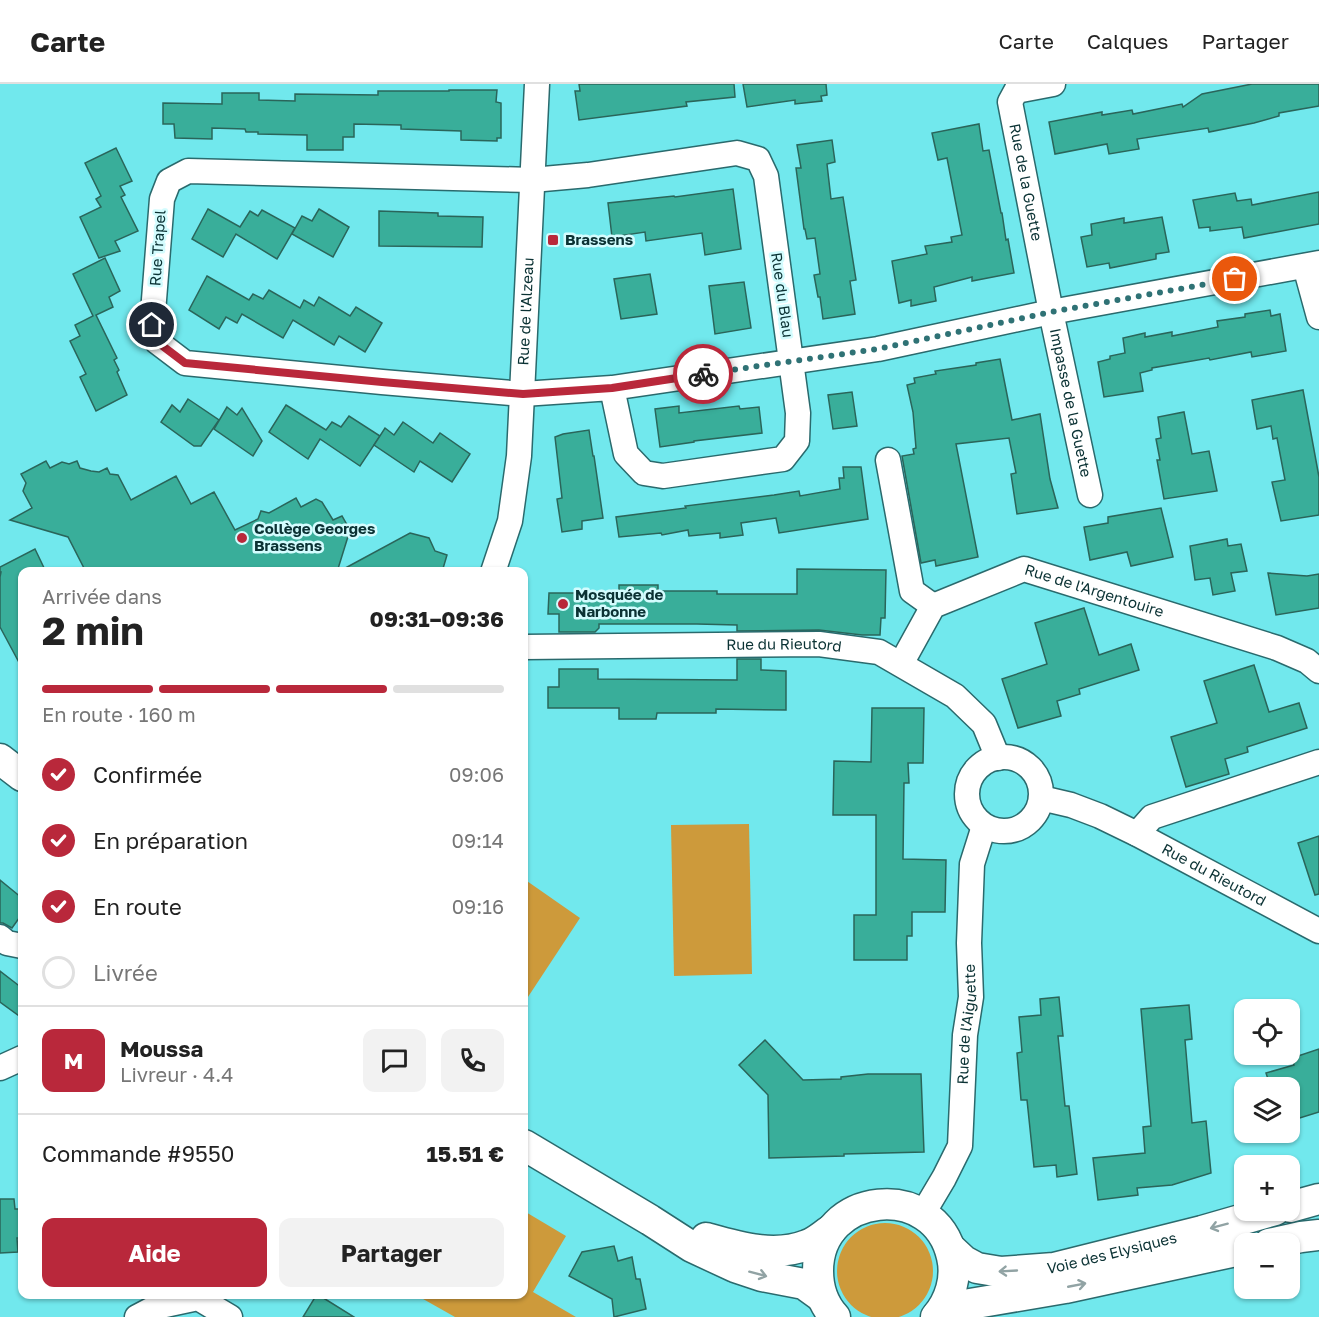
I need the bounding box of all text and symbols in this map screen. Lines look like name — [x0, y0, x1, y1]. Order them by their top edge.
text: Carte — [30, 25, 105, 58]
text: Carte — [998, 28, 1054, 54]
text: Calques — [1087, 28, 1168, 54]
text: Partager — [1201, 28, 1289, 54]
street label: Rue de la Guette — [1006, 122, 1047, 243]
street label: Rue Trapel — [145, 209, 169, 287]
place label: Brassens — [565, 230, 633, 248]
marker: Brassens — [546, 233, 560, 247]
street label: Rue du Blau — [768, 251, 798, 339]
pin — [1209, 253, 1260, 304]
street label: Rue de l'Alzeau — [513, 257, 537, 366]
icon: bag — [1218, 262, 1251, 295]
pin — [126, 299, 177, 350]
icon: home — [135, 308, 168, 341]
street label: Impasse de la Guette — [1047, 326, 1096, 479]
courier — [673, 344, 733, 404]
icon: bike — [687, 358, 720, 391]
place label: Collège Georges Brassens — [254, 519, 375, 554]
marker: Collège Georges Brassens — [235, 531, 249, 545]
street label: Rue de l'Argentouire — [1023, 560, 1167, 620]
text: Arrivée dans — [42, 584, 162, 608]
place label: Mosquée de Narbonne — [575, 585, 664, 620]
marker: Mosquée de Narbonne — [556, 597, 570, 611]
text: 09:31–09:36 — [370, 605, 504, 632]
text: 2 min — [42, 607, 144, 654]
street label: Rue du Rieutord — [726, 634, 843, 655]
text: En route · 160 m — [42, 702, 196, 726]
icon: check — [42, 758, 75, 791]
text: Confirmée — [93, 761, 202, 788]
text: 09:06 — [449, 762, 504, 786]
icon: check — [42, 824, 75, 857]
text: En préparation — [93, 827, 248, 854]
text: 09:14 — [452, 828, 504, 852]
street label: Rue du Rieutord — [1159, 839, 1269, 909]
icon: check — [42, 890, 75, 923]
text: En route — [93, 893, 182, 920]
text: 09:16 — [452, 894, 504, 918]
text: Livrée — [93, 959, 158, 986]
street label: Rue de l'Aiguette — [953, 963, 980, 1085]
map controls — [1234, 999, 1300, 1299]
button: locate — [1234, 999, 1300, 1065]
button: chat — [363, 1029, 426, 1092]
button: phone — [441, 1029, 504, 1092]
text: Moussa — [120, 1035, 203, 1062]
text: M — [64, 1047, 83, 1074]
text: Livreur · 4.4 — [120, 1062, 233, 1086]
button: layers — [1234, 1077, 1300, 1143]
text: Commande #9550 — [42, 1140, 234, 1167]
text: 15.51 € — [426, 1140, 504, 1167]
button: + — [1234, 1155, 1300, 1221]
button: Aide — [42, 1218, 267, 1287]
button: Partager — [279, 1218, 504, 1287]
one-way arrow — [1210, 1221, 1229, 1232]
street label: Voie des Elysiques — [1046, 1228, 1179, 1277]
button: − — [1234, 1233, 1300, 1299]
one-way arrow — [999, 1265, 1019, 1276]
one-way arrow — [748, 1269, 767, 1280]
one-way arrow — [1066, 1279, 1086, 1290]

